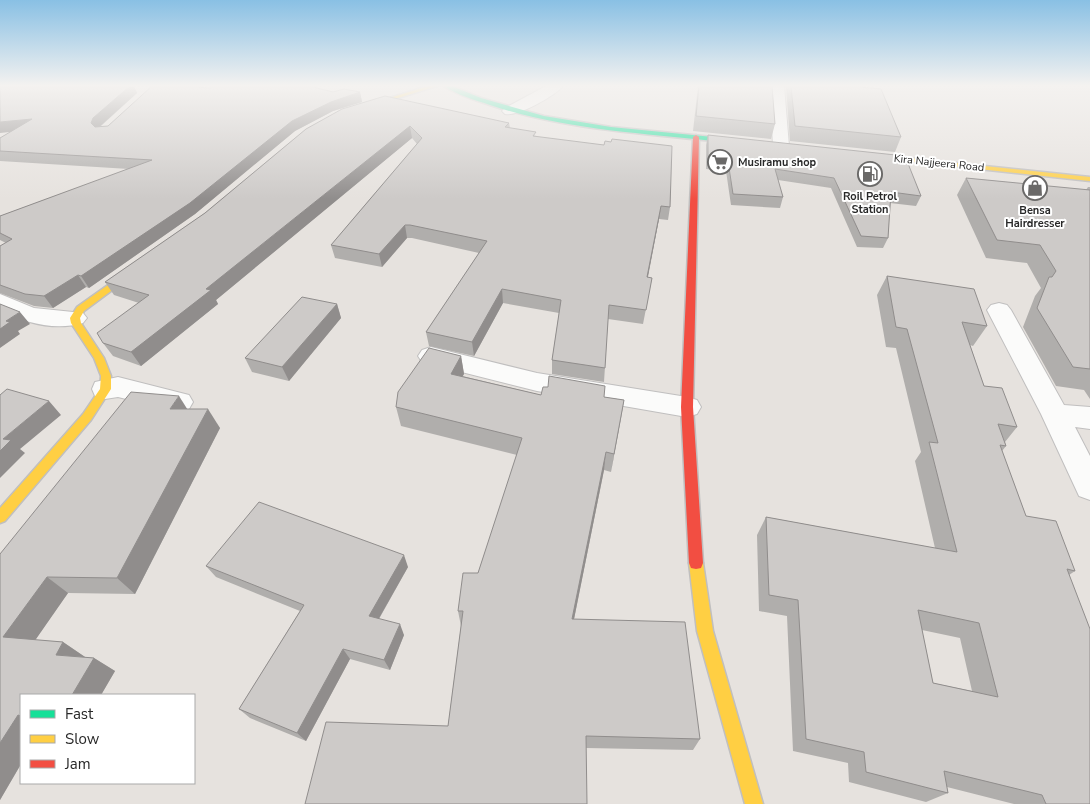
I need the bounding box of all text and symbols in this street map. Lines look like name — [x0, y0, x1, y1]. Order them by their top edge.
supermarket icon: Musiramu shop — [707, 149, 733, 175]
street label: Kira Najjeera Road — [893, 151, 985, 175]
place label: Musiramu shop — [738, 155, 816, 170]
fuel station icon: Roil Petrol Station — [857, 161, 883, 187]
shop icon: Bensa Hairdresser — [1022, 175, 1048, 201]
place label: Roil Petrol Station — [843, 189, 898, 217]
place label: Bensa Hairdresser — [1005, 203, 1065, 231]
legend — [20, 694, 195, 784]
text: Fast — [65, 704, 94, 724]
text: Slow — [65, 729, 100, 749]
text: Jam — [64, 754, 91, 774]

